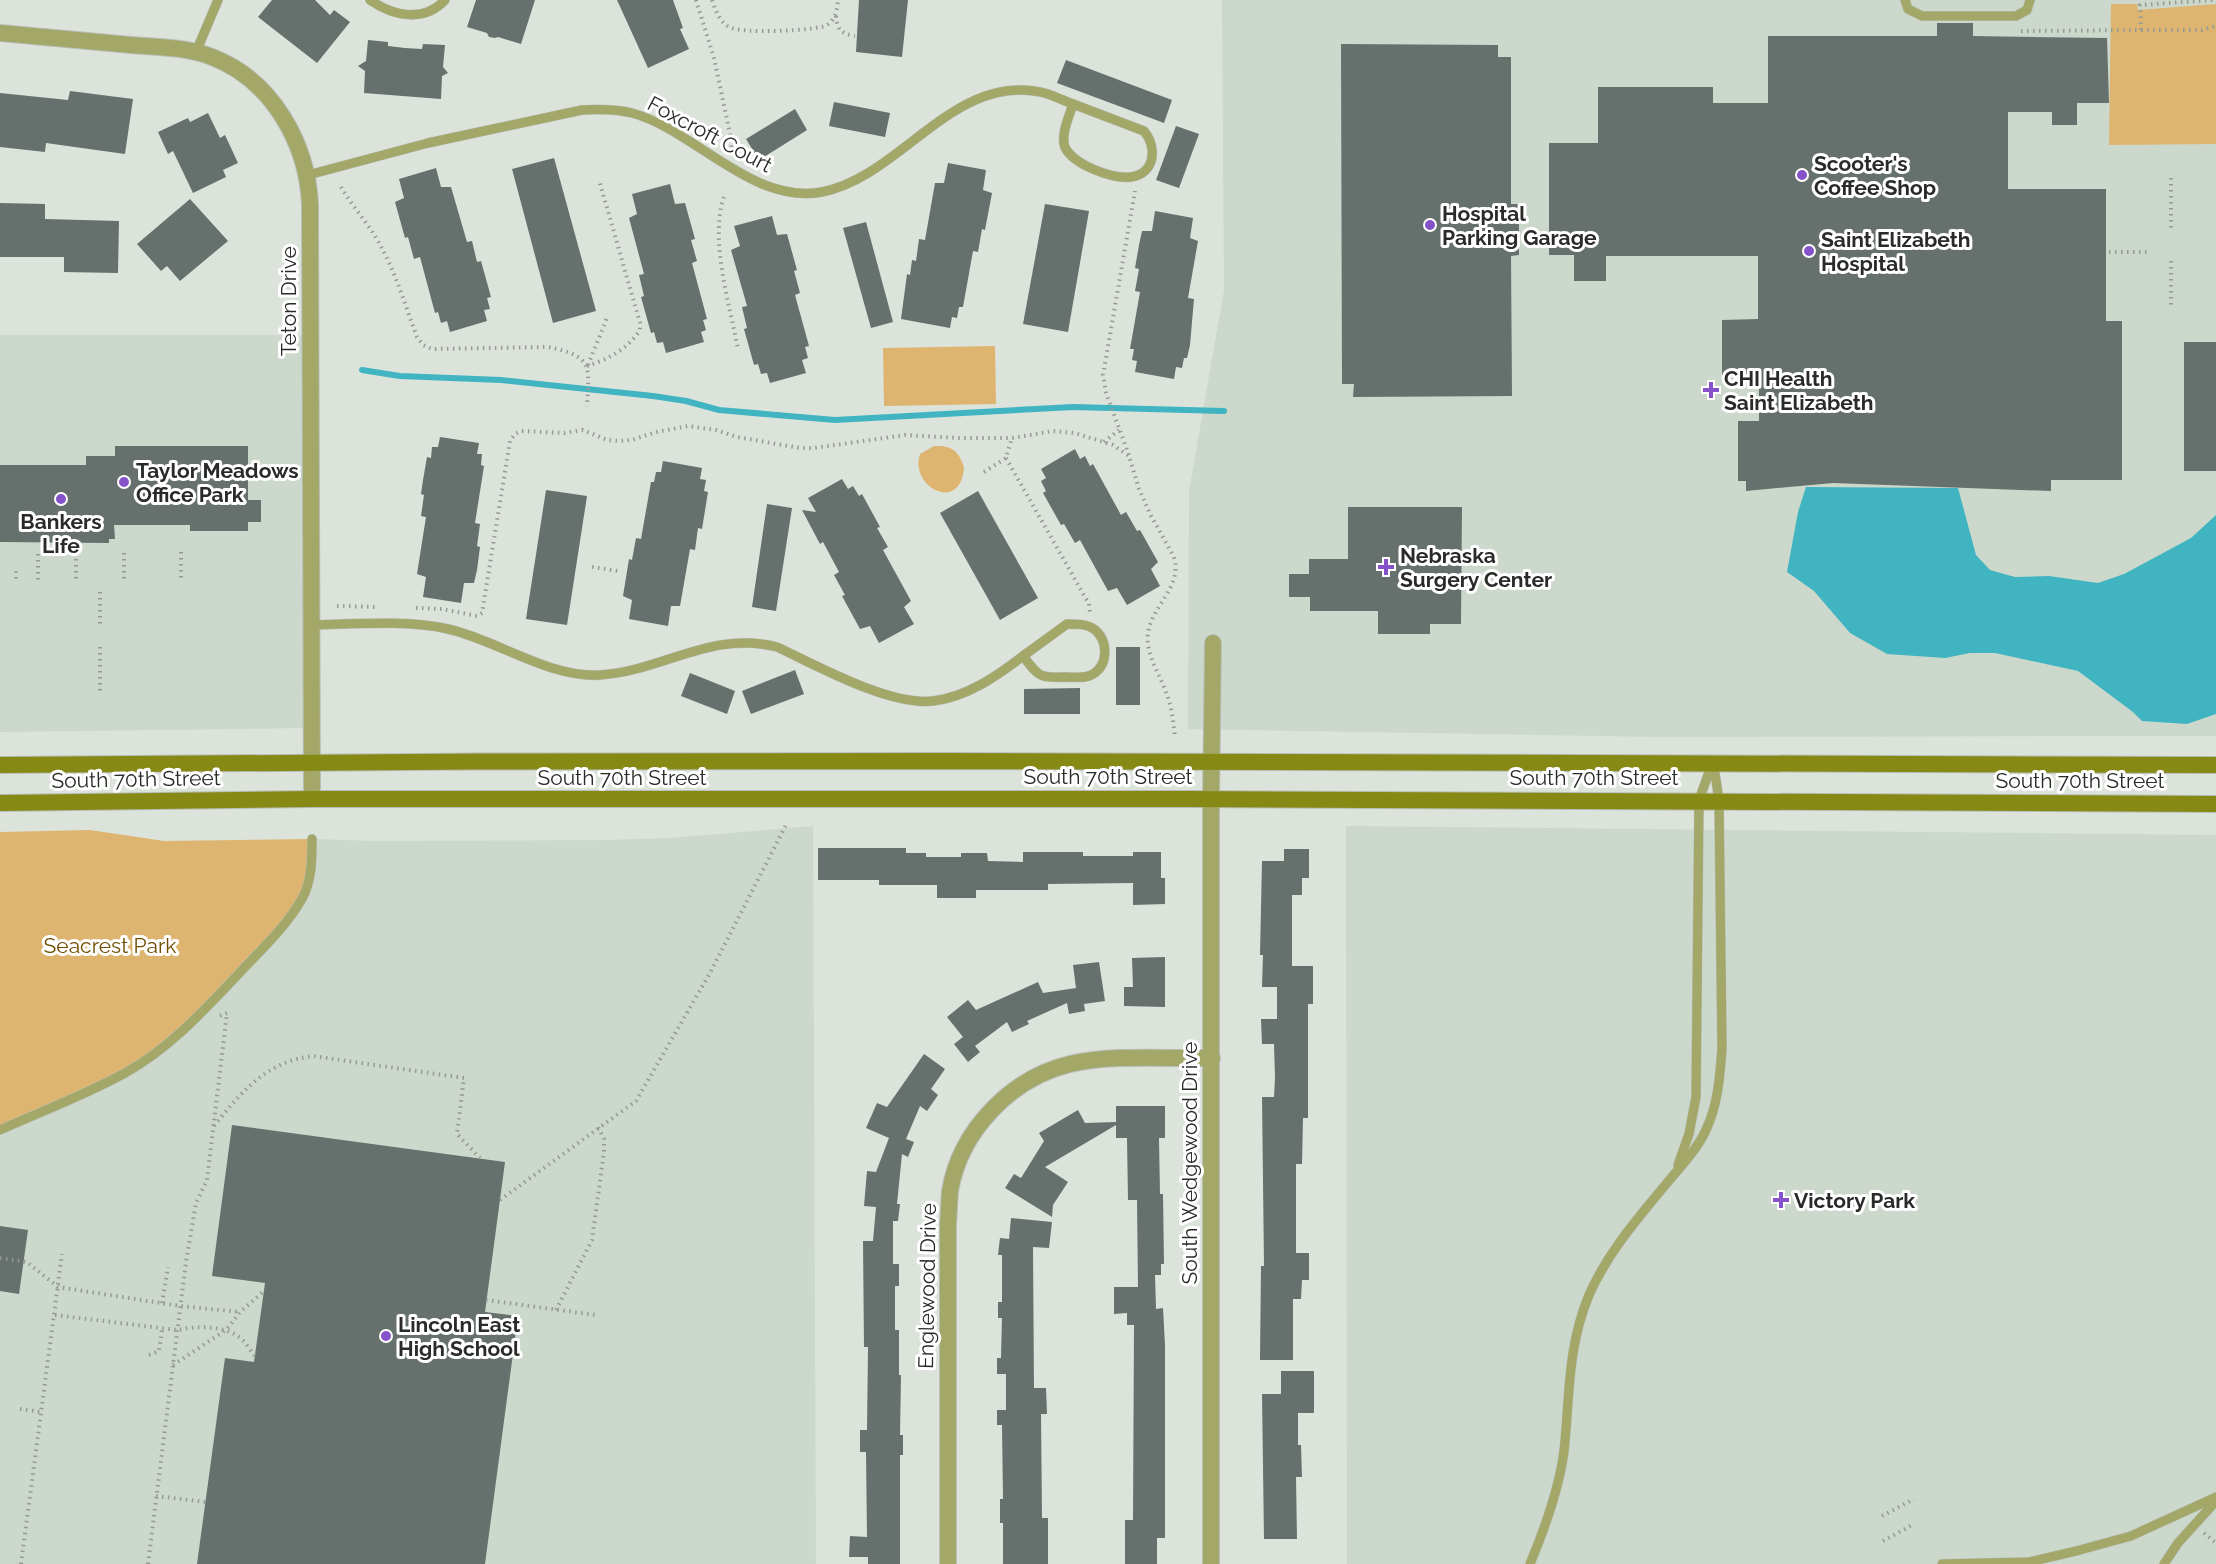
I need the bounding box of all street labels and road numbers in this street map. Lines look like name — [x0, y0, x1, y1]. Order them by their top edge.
street label: Foxcroft Court — [643, 91, 777, 177]
street label: Teton Drive — [276, 246, 301, 356]
street label: South 70th Street — [1023, 764, 1193, 789]
street label: South 70th Street — [51, 765, 221, 793]
street label: South 70th Street — [537, 765, 707, 790]
street label: South 70th Street — [1509, 765, 1679, 790]
street label: South 70th Street — [1995, 768, 2165, 793]
street label: South Wedgewood Drive — [1177, 1042, 1202, 1284]
street label: Englewood Drive — [913, 1203, 941, 1369]

